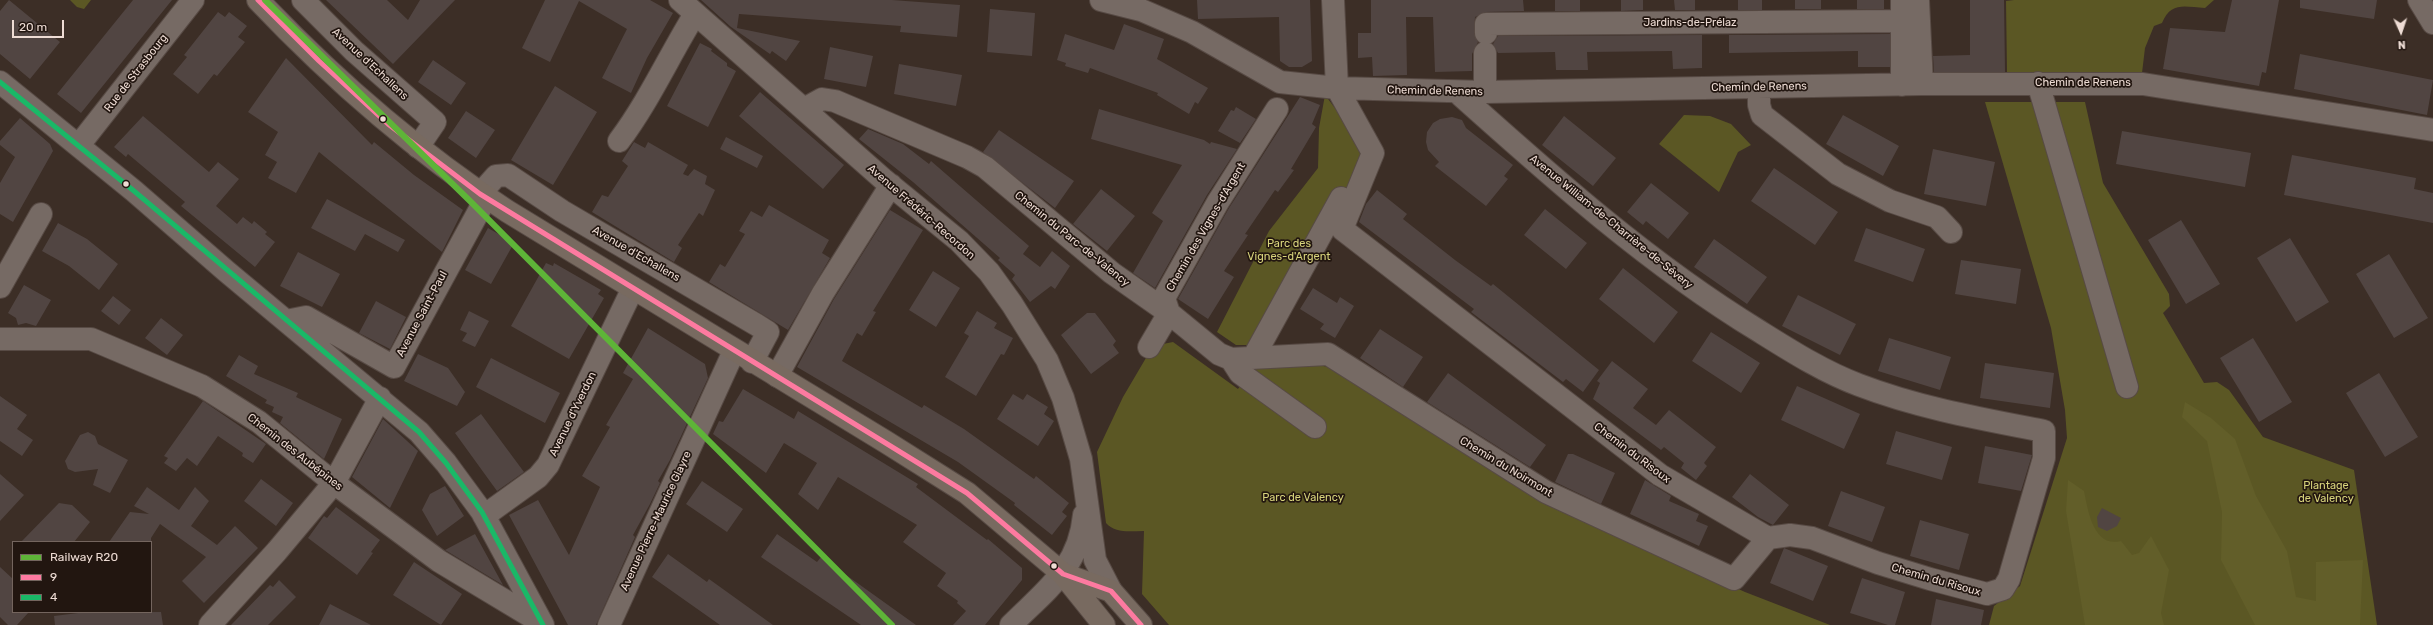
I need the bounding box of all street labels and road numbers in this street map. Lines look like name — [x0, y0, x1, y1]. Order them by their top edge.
street label: Jardins-de-Prélaz — [1643, 16, 1737, 30]
street label: Avenue d'Echallens — [329, 25, 411, 103]
street label: Rue de Strasbourg — [102, 31, 170, 115]
street label: Chemin de Renens — [2035, 76, 2131, 90]
street label: Chemin de Renens — [1711, 80, 1807, 94]
street label: Chemin de Renens — [1387, 84, 1483, 98]
street label: Avenue William-de-Charrière-de-Sévery — [1527, 152, 1695, 292]
street label: Chemin des Vignes-d'Argent — [1164, 160, 1248, 294]
street label: Avenue Frédéric-Recordon — [865, 162, 977, 262]
street label: Chemin du Parc-de-Valency — [1012, 189, 1132, 289]
street label: Avenue d'Echallens — [590, 223, 682, 285]
street label: Avenue Saint-Paul — [394, 269, 450, 359]
street label: Avenue d'Yverdon — [547, 370, 599, 458]
street label: Chemin des Aubépines — [245, 411, 345, 493]
street label: Chemin du Risoux — [1591, 420, 1673, 486]
street label: Chemin du Noirmont — [1457, 434, 1555, 500]
street label: Avenue Pierre-Maurice Glayre — [618, 449, 694, 593]
street label: Chemin du Risoux — [1890, 561, 1982, 599]

